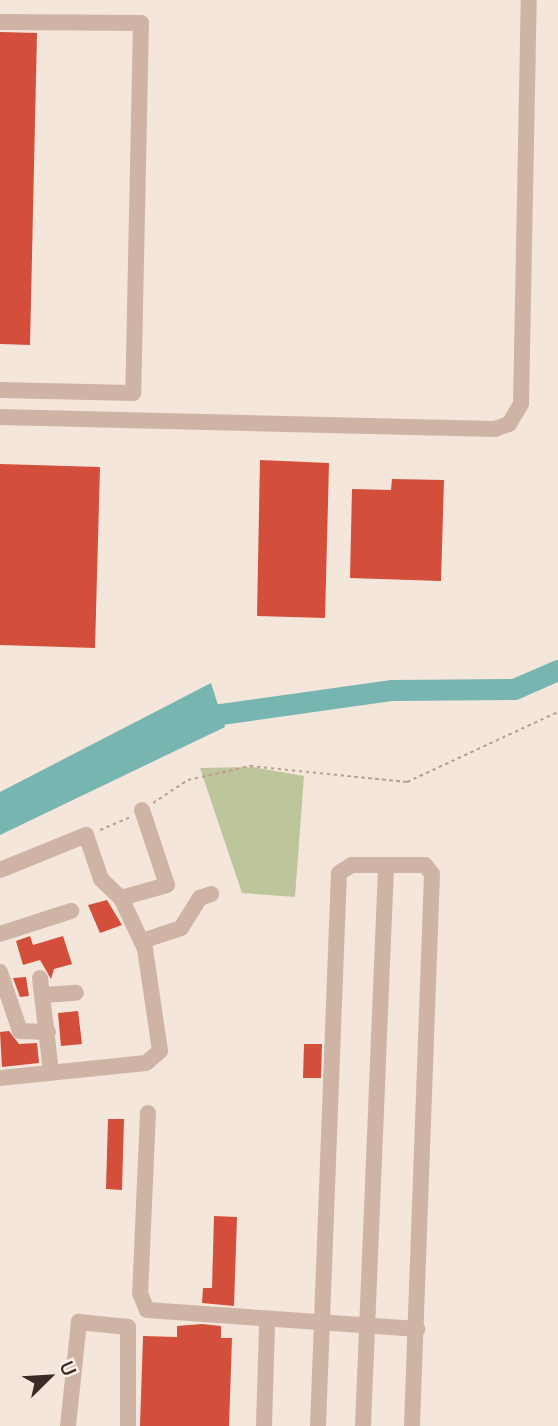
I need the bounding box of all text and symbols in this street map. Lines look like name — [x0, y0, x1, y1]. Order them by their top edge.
north arrow — [14, 1342, 84, 1412]
text: U — [54, 1357, 83, 1380]

